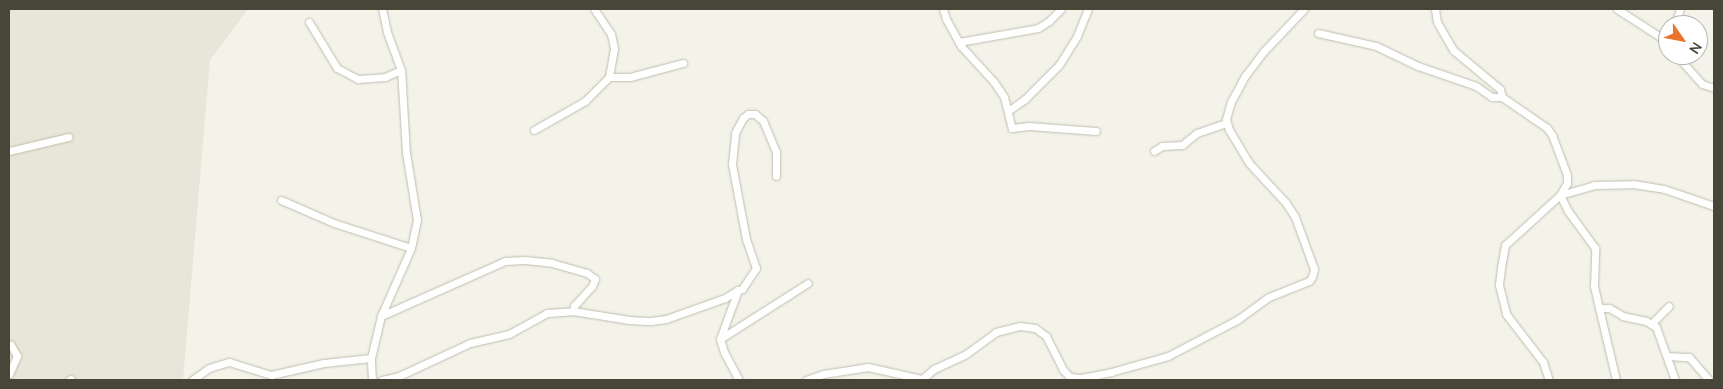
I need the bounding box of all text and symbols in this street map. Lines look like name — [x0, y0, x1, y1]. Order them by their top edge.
north arrow — [1658, 15, 1708, 65]
text: N — [1684, 38, 1706, 57]

